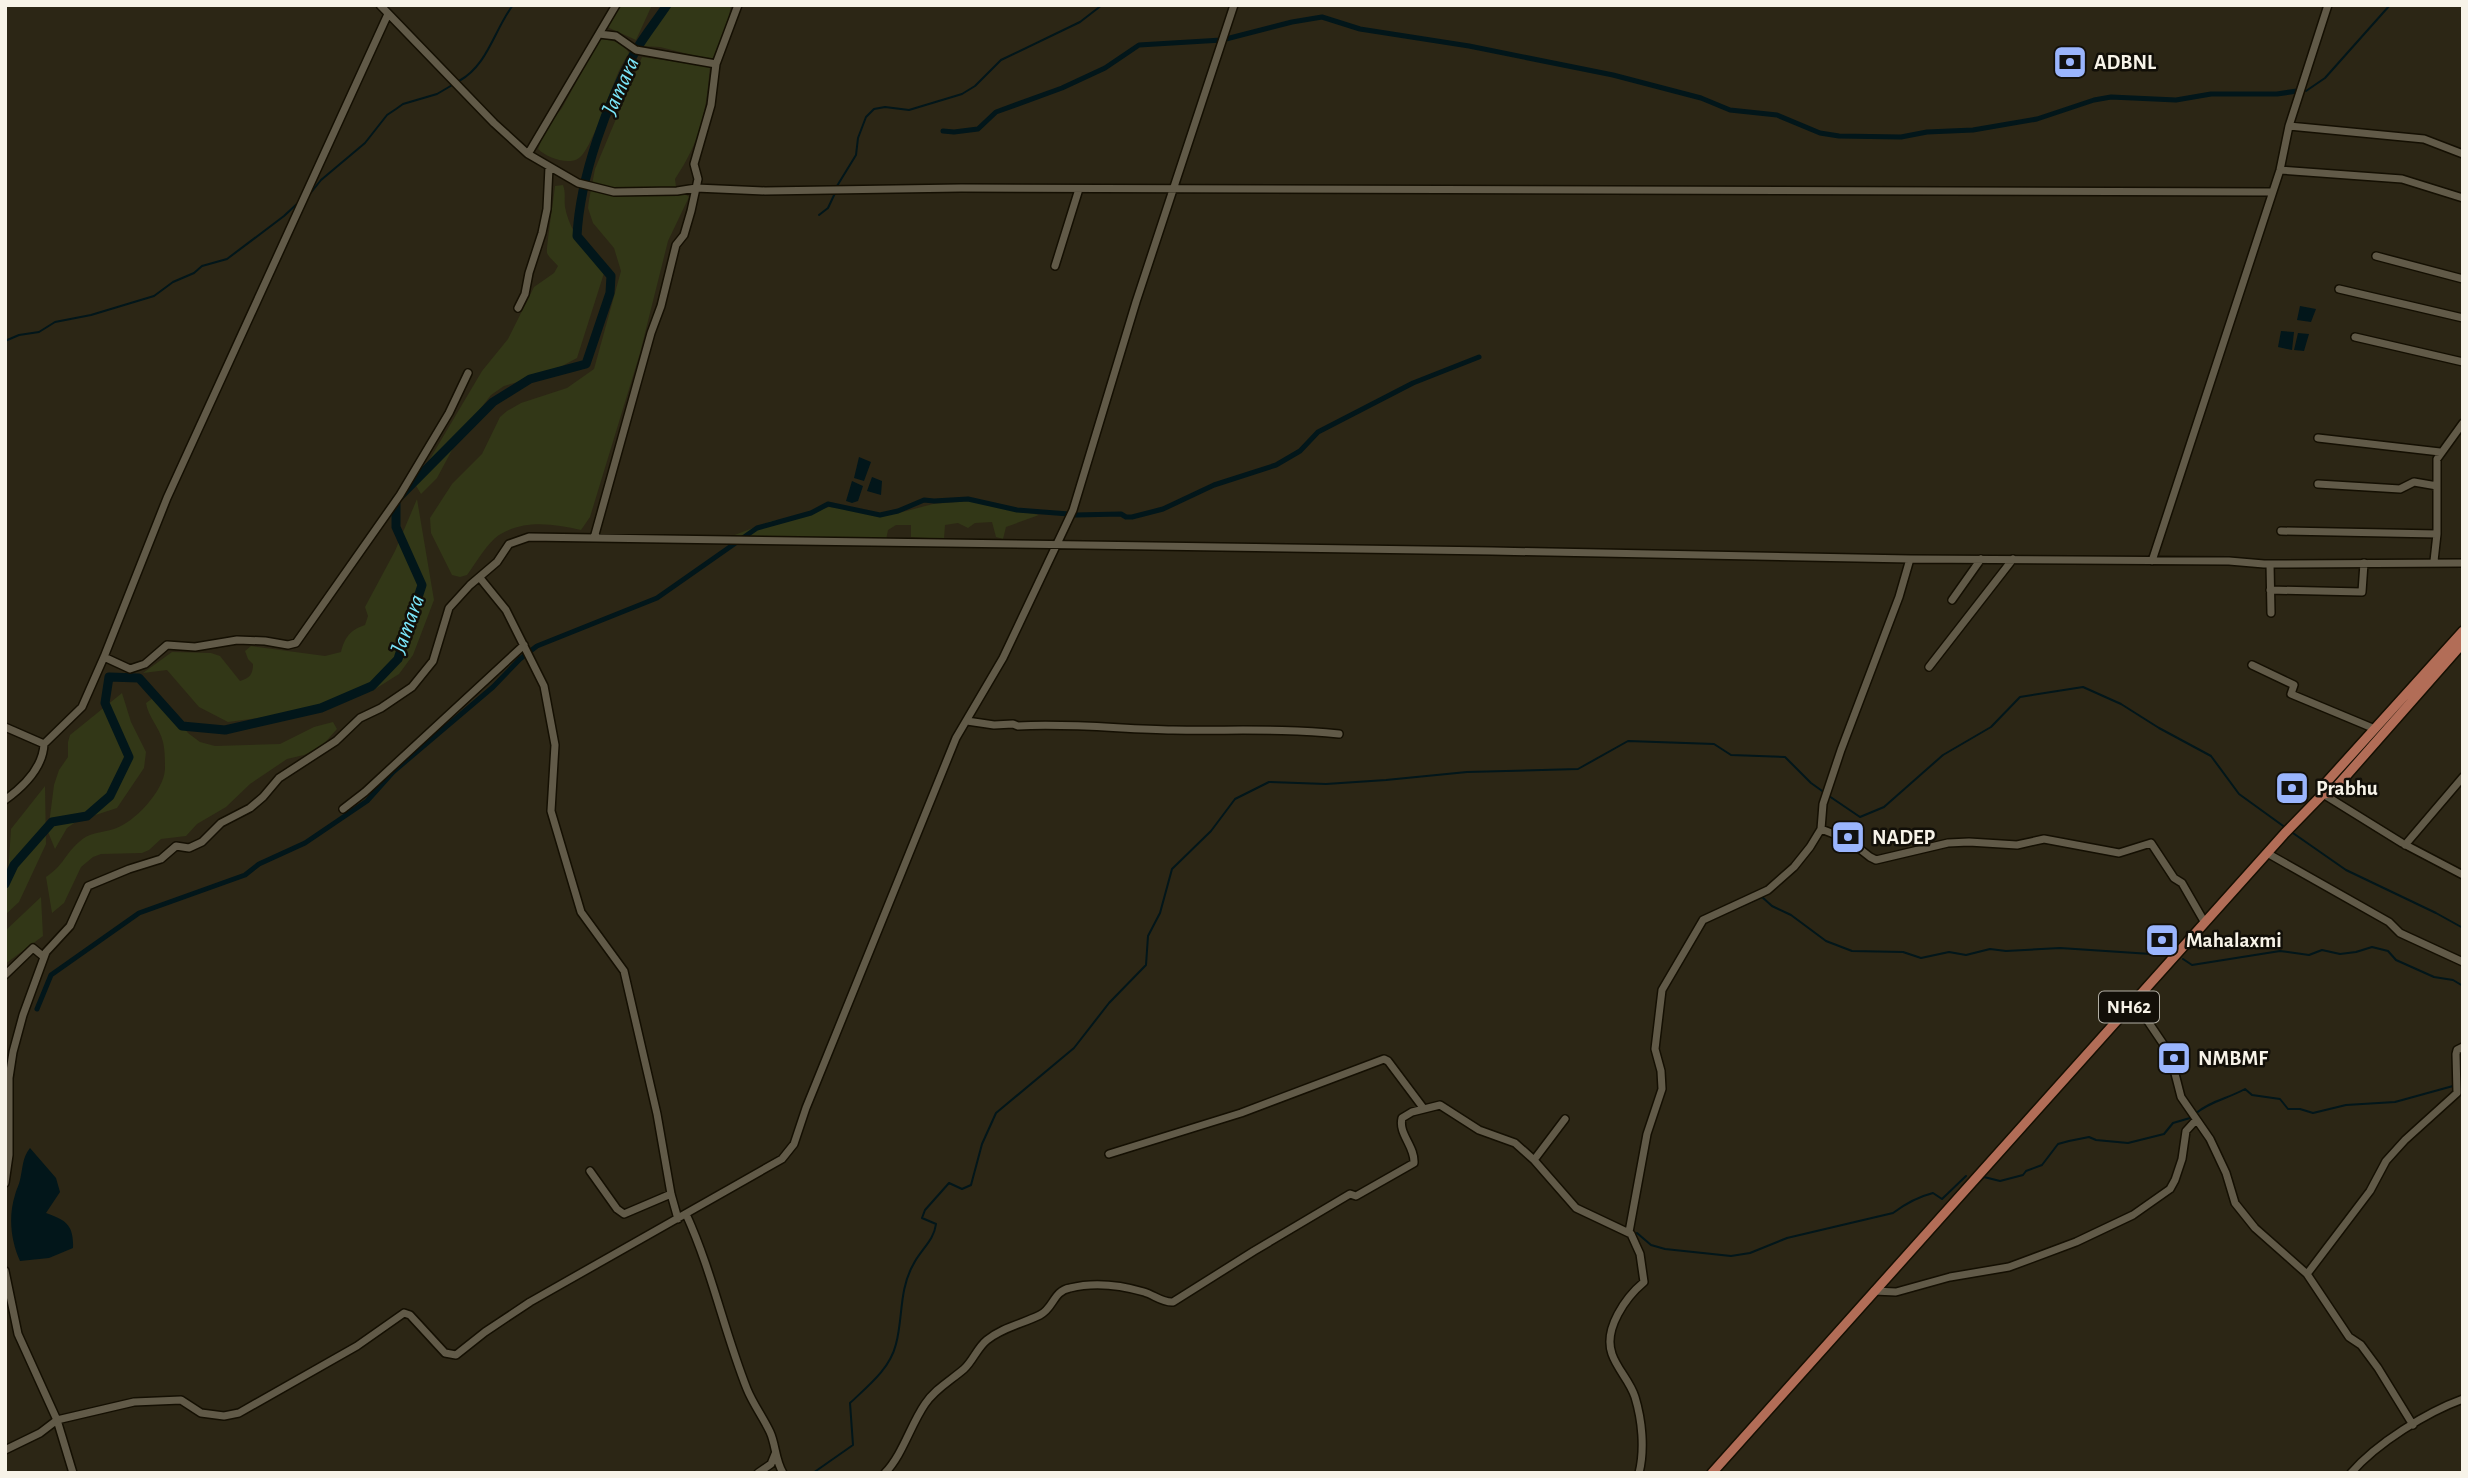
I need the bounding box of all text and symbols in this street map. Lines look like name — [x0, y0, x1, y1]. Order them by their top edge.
bank icon: ADBNL — [2051, 43, 2089, 81]
place label: ADBNL — [2094, 52, 2157, 73]
water label: Jamara — [598, 54, 644, 119]
water label: Jamara — [386, 592, 429, 657]
bank icon: Prabhu — [2273, 769, 2311, 807]
place label: Prabhu — [2316, 778, 2378, 799]
bank icon: NADEP — [1829, 818, 1867, 856]
place label: NADEP — [1872, 827, 1936, 848]
bank icon: Mahalaxmi — [2143, 921, 2181, 959]
place label: Mahalaxmi — [2186, 930, 2282, 951]
road number: NH62 — [2099, 992, 2159, 1023]
bank icon: NMBMF — [2155, 1039, 2193, 1077]
place label: NMBMF — [2198, 1048, 2268, 1069]

